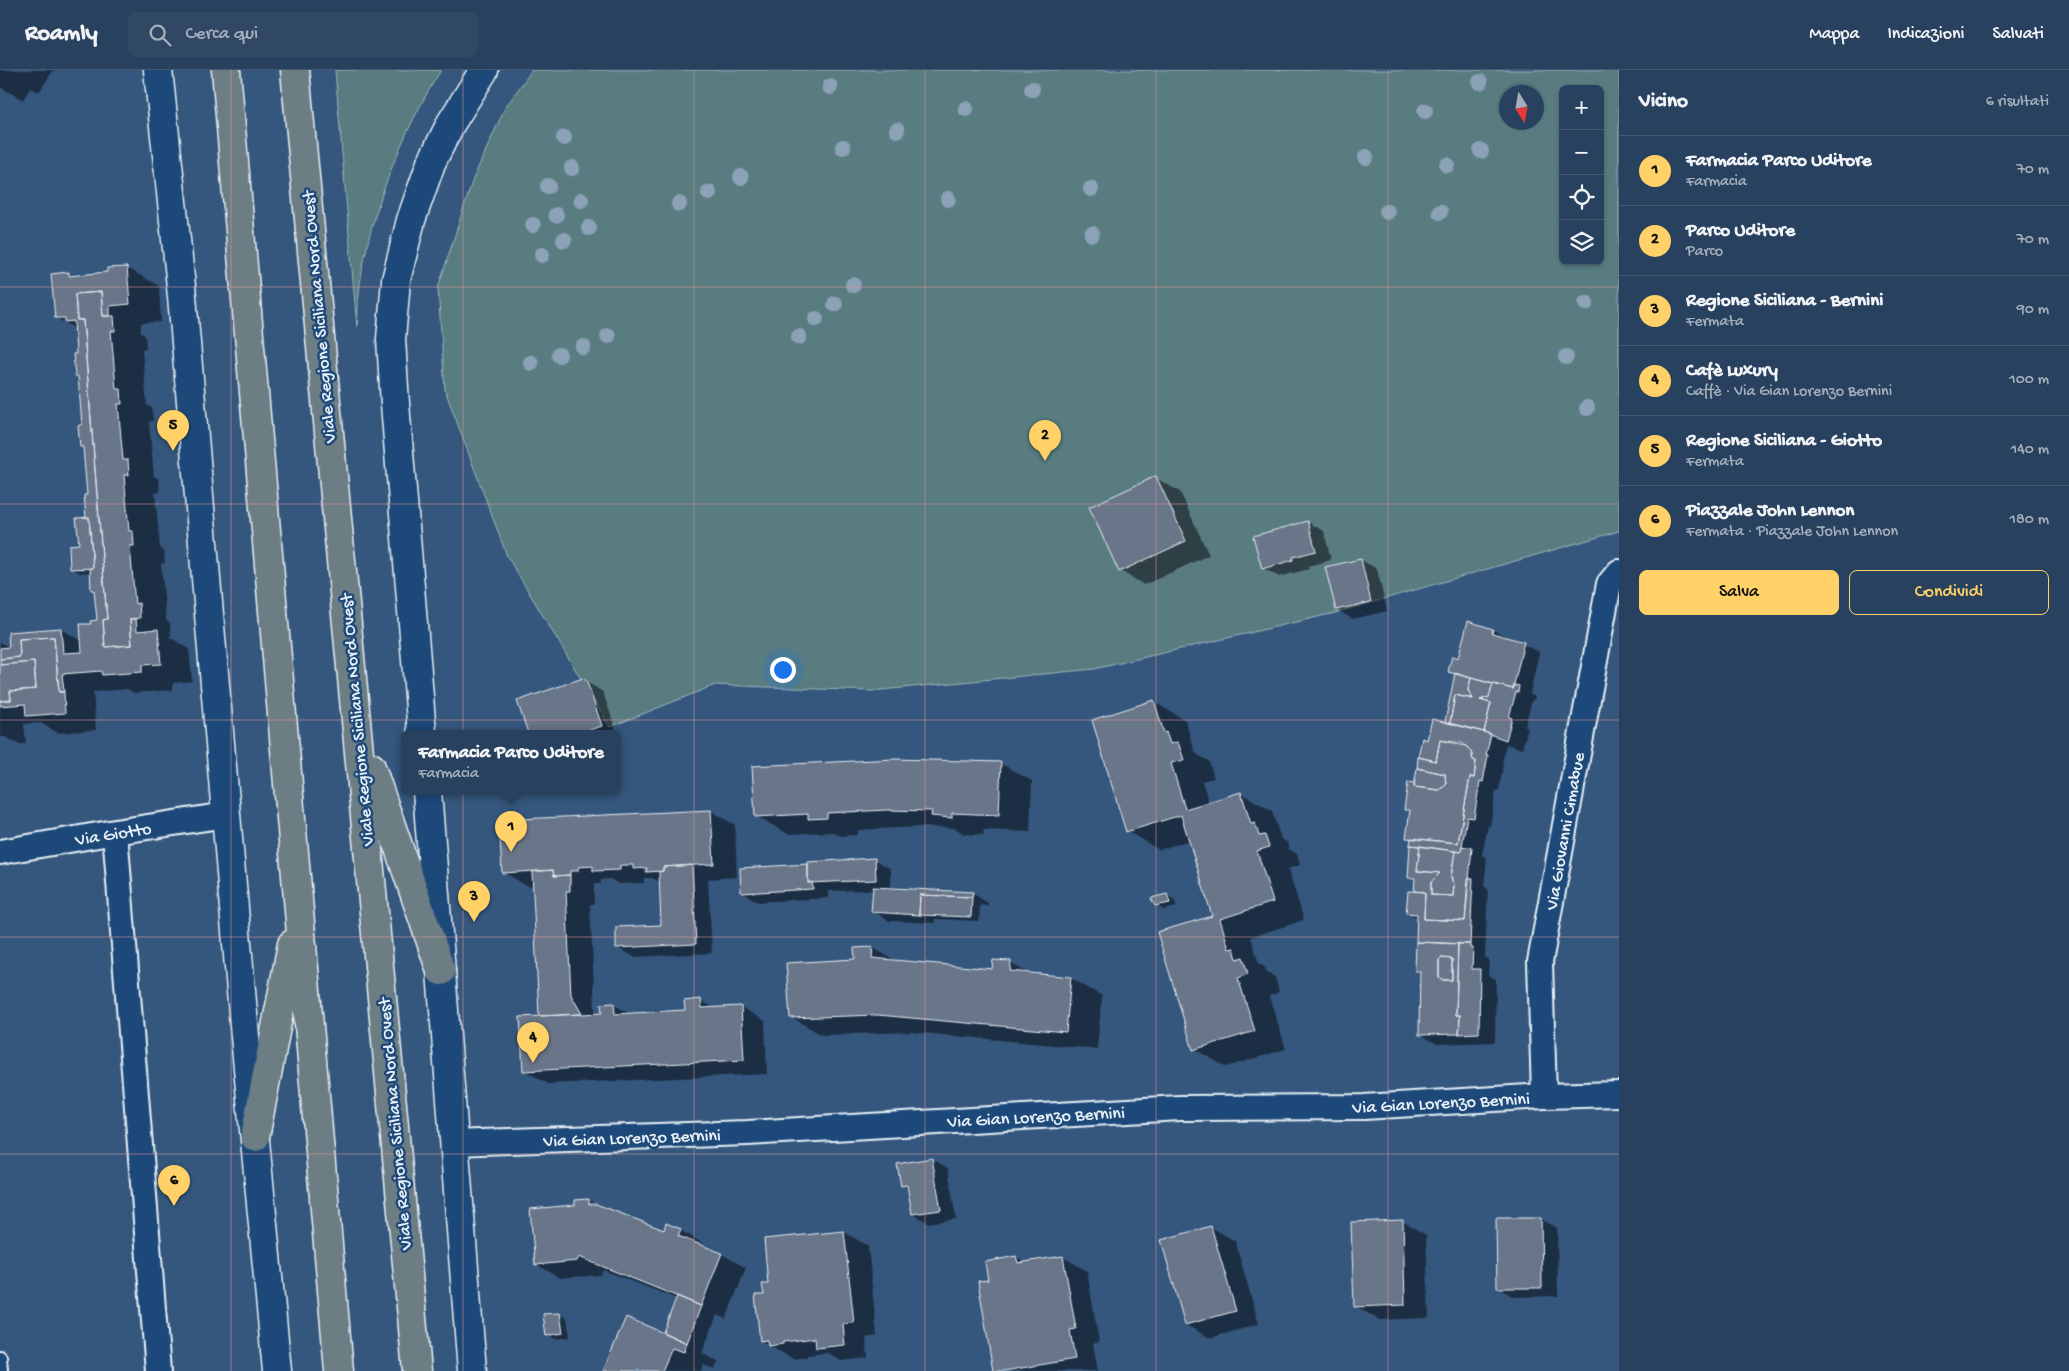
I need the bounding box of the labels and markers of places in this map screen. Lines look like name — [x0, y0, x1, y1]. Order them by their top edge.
pin: 5 — [157, 410, 189, 451]
pin: 2 — [1029, 420, 1061, 461]
pin: 1 — [495, 811, 527, 852]
pin: 3 — [458, 881, 490, 922]
pin: 4 — [517, 1022, 549, 1063]
pin: 6 — [158, 1165, 190, 1206]

